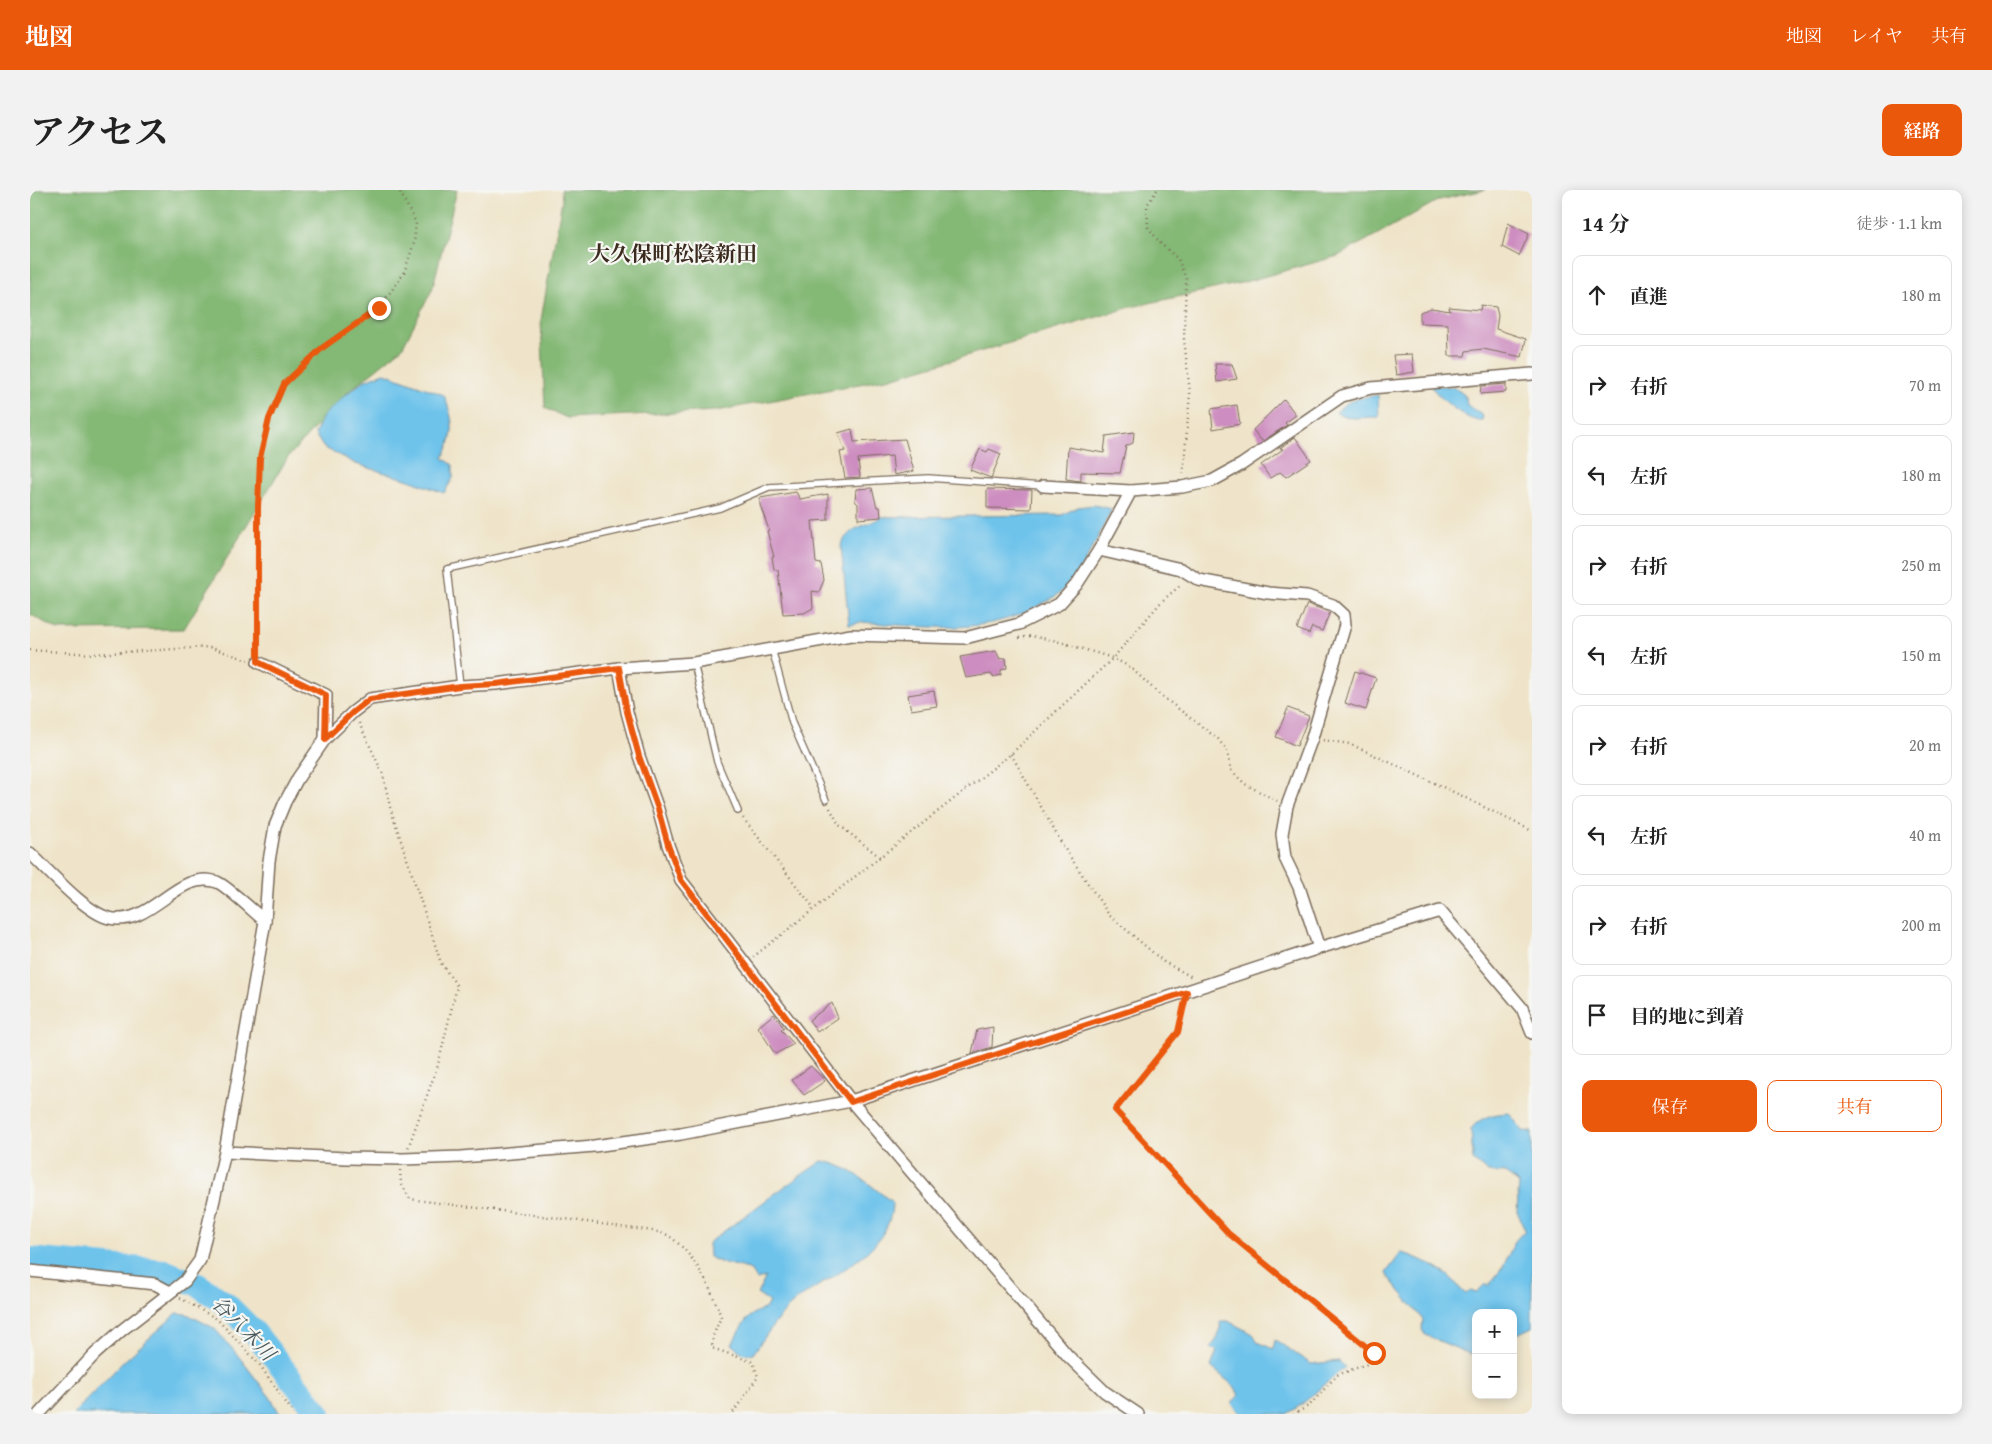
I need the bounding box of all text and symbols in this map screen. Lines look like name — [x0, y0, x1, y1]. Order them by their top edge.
text: 地図 — [25, 19, 73, 54]
text: 地図 — [1786, 22, 1822, 49]
text: レイヤ — [1850, 22, 1903, 49]
text: 共有 — [1931, 22, 1967, 49]
button: 経路 — [1882, 104, 1962, 156]
text: アクセス — [30, 106, 169, 157]
text: 14 分 — [1582, 208, 1629, 239]
text: 徒歩 · 1.1 km — [1856, 211, 1942, 235]
district label: 大久保町松陰新田 — [589, 238, 757, 269]
icon: ahead — [1583, 281, 1611, 309]
text: 直進 — [1630, 282, 1668, 310]
text: 180 m — [1901, 283, 1941, 307]
route end — [368, 297, 391, 320]
icon: right — [1583, 371, 1611, 399]
text: 右折 — [1630, 372, 1668, 400]
text: 70 m — [1909, 373, 1941, 397]
icon: left — [1583, 461, 1611, 489]
text: 左折 — [1630, 462, 1668, 490]
text: 180 m — [1901, 463, 1941, 487]
icon: right — [1583, 551, 1611, 579]
text: 右折 — [1630, 552, 1668, 580]
text: 250 m — [1901, 553, 1941, 577]
icon: left — [1583, 641, 1611, 669]
text: 左折 — [1630, 642, 1668, 670]
text: 150 m — [1901, 643, 1941, 667]
icon: right — [1583, 731, 1611, 759]
text: 右折 — [1630, 732, 1668, 760]
text: 20 m — [1909, 733, 1941, 757]
icon: left — [1583, 821, 1611, 849]
text: 左折 — [1630, 822, 1668, 850]
text: 40 m — [1909, 823, 1941, 847]
icon: right — [1583, 911, 1611, 939]
text: 右折 — [1630, 912, 1668, 940]
text: 200 m — [1901, 913, 1941, 937]
icon: arrive — [1583, 1001, 1611, 1029]
text: 目的地に到着 — [1630, 1002, 1744, 1030]
button: 保存 — [1582, 1080, 1757, 1132]
button: 共有 — [1767, 1080, 1942, 1132]
water label: 谷八木川 — [206, 1289, 284, 1368]
map controls — [1472, 1309, 1517, 1399]
button: + — [1472, 1309, 1517, 1354]
route start — [1363, 1342, 1386, 1365]
button: − — [1472, 1354, 1517, 1399]

